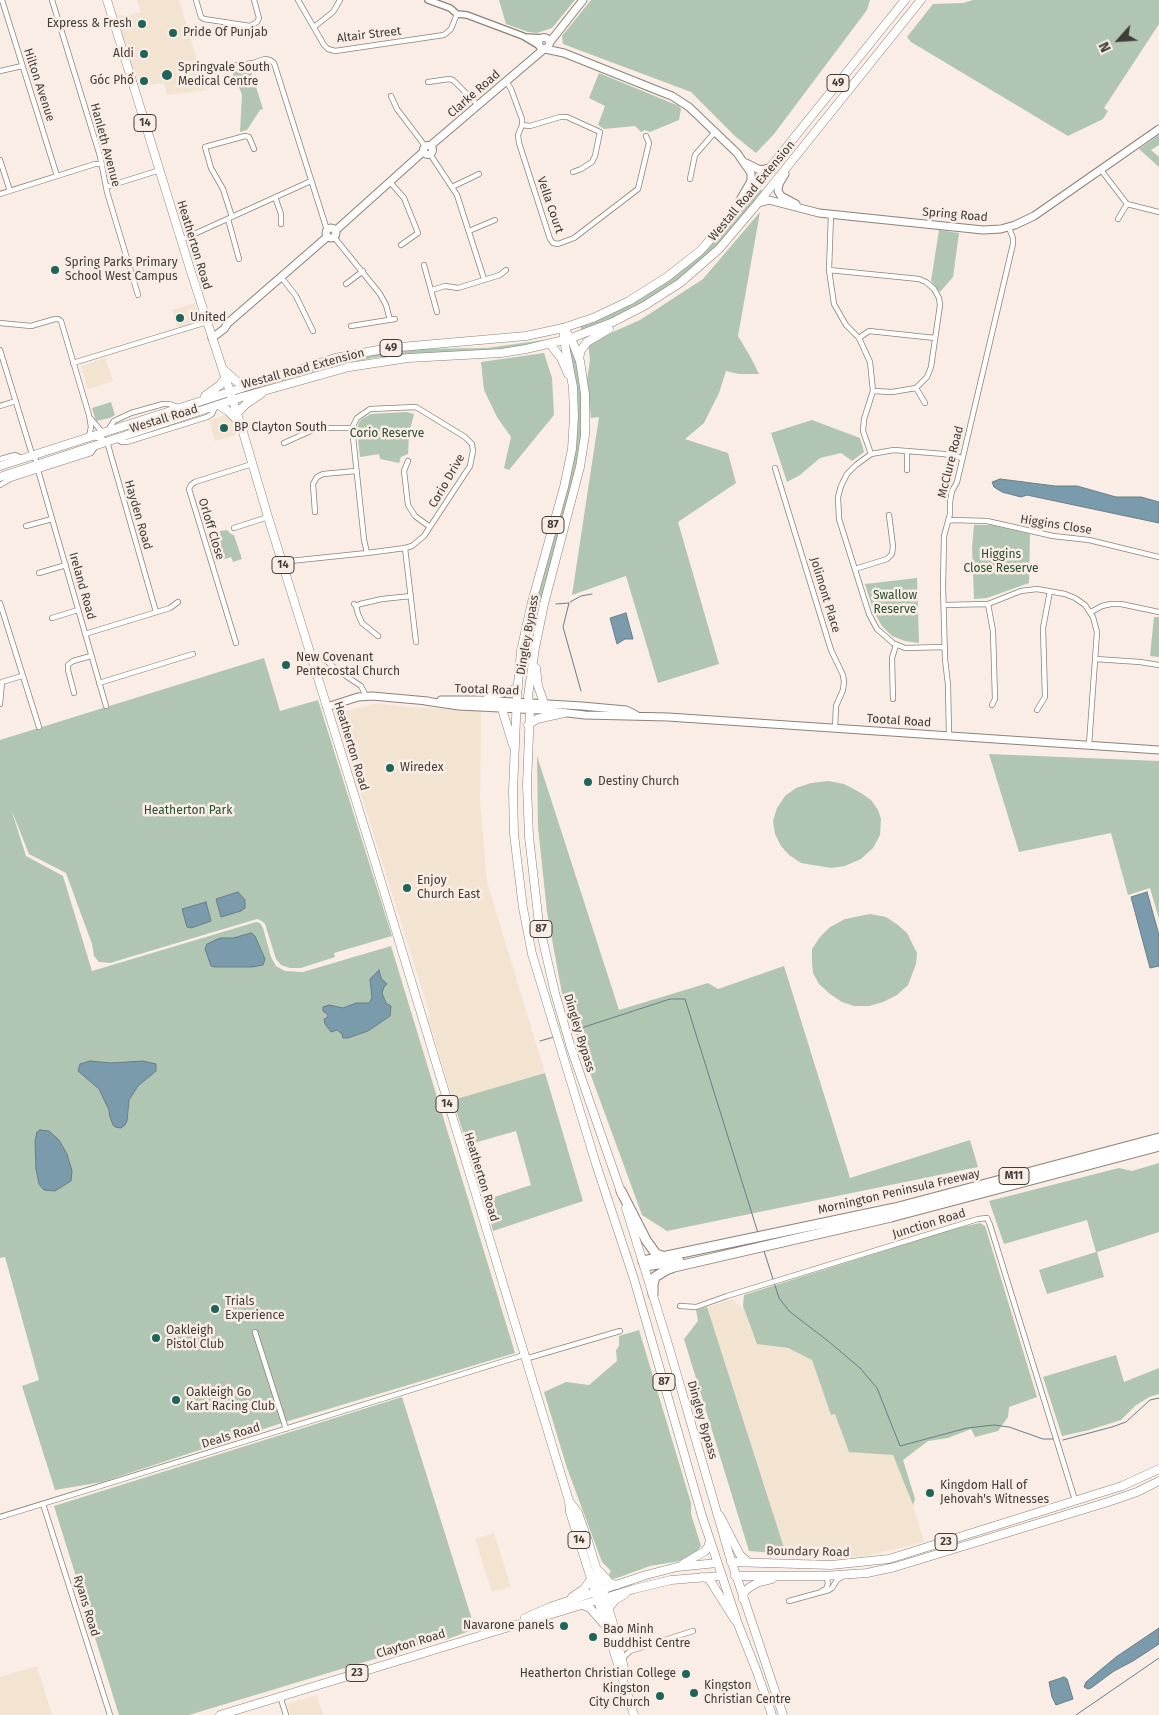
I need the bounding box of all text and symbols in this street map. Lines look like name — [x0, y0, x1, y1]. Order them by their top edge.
north arrow — [1094, 15, 1144, 65]
place label: Express & Fresh — [47, 17, 132, 31]
marker: Express & Fresh — [136, 18, 148, 30]
street label: Altair Street — [336, 24, 402, 46]
place label: Pride Of Punjab — [183, 26, 268, 40]
marker: Pride Of Punjab — [167, 27, 179, 39]
text: N — [1095, 39, 1115, 55]
street label: Hilton Avenue — [20, 47, 58, 123]
place label: Aldi — [113, 47, 134, 61]
marker: Aldi — [138, 48, 150, 60]
place label: Springvale South Medical Centre — [178, 61, 270, 89]
street label: Clarke Road — [445, 67, 503, 121]
marker: Springvale South Medical Centre — [160, 68, 174, 82]
place label: Góc Phố — [90, 74, 134, 88]
marker: Góc Phố — [138, 75, 150, 87]
road number: 49 — [827, 75, 849, 92]
street label: Hanleth Avenue — [87, 102, 123, 188]
road number: 14 — [134, 115, 156, 132]
street label: Westall Road Extension — [706, 138, 798, 244]
street label: Vella Court — [534, 175, 566, 235]
street label: Heatherton Road — [174, 199, 214, 291]
street label: Spring Road — [922, 205, 988, 225]
place label: Spring Parks Primary School West Campus — [65, 256, 178, 284]
marker: Spring Parks Primary School West Campus — [49, 264, 61, 276]
place label: United — [190, 311, 226, 325]
marker: United — [174, 312, 186, 324]
road number: 49 — [380, 339, 402, 356]
street label: Westall Road Extension — [240, 346, 366, 392]
street label: Westall Road — [128, 402, 200, 436]
place label: BP Clayton South — [234, 421, 327, 435]
marker: BP Clayton South — [218, 422, 230, 434]
street label: McClure Road — [935, 424, 967, 500]
park label: Corio Reserve — [350, 427, 424, 441]
street label: Corio Drive — [426, 451, 468, 511]
street label: Hayden Road — [121, 478, 155, 552]
street label: Orloff Close — [195, 496, 227, 562]
street label: Higgins Close — [1019, 512, 1093, 538]
road number: 87 — [542, 516, 564, 534]
park label: Higgins Close Reserve — [963, 548, 1039, 576]
street label: Ireland Road — [66, 551, 98, 621]
street label: Jolimont Place — [807, 555, 843, 635]
road number: 14 — [272, 556, 294, 574]
park label: Swallow Reserve — [873, 589, 917, 617]
street label: Dingley Bypass — [514, 594, 542, 676]
place label: New Covenant Pentecostal Church — [296, 651, 400, 679]
marker: New Covenant Pentecostal Church — [280, 659, 292, 671]
street label: Tootal Road — [454, 682, 520, 698]
street label: Heatherton Road — [331, 700, 371, 792]
street label: Tootal Road — [866, 712, 932, 730]
place label: Wiredex — [400, 761, 444, 775]
marker: Wiredex — [384, 762, 396, 774]
place label: Destiny Church — [598, 775, 679, 789]
marker: Destiny Church — [582, 776, 594, 788]
park label: Heatherton Park — [144, 804, 232, 818]
place label: Enjoy Church East — [417, 874, 480, 902]
marker: Enjoy Church East — [401, 882, 413, 894]
road number: 87 — [530, 921, 552, 938]
street label: Dingley Bypass — [560, 992, 598, 1074]
road number: 14 — [436, 1096, 458, 1112]
street label: Heatherton Road — [461, 1131, 501, 1223]
street label: Mornington Peninsula Freeway — [817, 1166, 981, 1218]
road number: M11 — [999, 1168, 1029, 1184]
street label: Junction Road — [891, 1206, 967, 1242]
place label: Trials Experience — [225, 1295, 285, 1323]
marker: Trials Experience — [209, 1303, 221, 1315]
place label: Oakleigh Pistol Club — [166, 1324, 224, 1352]
marker: Oakleigh Pistol Club — [150, 1332, 162, 1344]
road number: 87 — [653, 1374, 675, 1390]
street label: Dingley Bypass — [684, 1379, 720, 1461]
place label: Oakleigh Go Kart Racing Club — [186, 1386, 275, 1414]
marker: Oakleigh Go Kart Racing Club — [170, 1394, 182, 1406]
street label: Deals Road — [200, 1420, 262, 1452]
place label: Kingdom Hall of Jehovah's Witnesses — [940, 1479, 1049, 1507]
marker: Kingdom Hall of Jehovah's Witnesses — [924, 1487, 936, 1499]
road number: 14 — [568, 1532, 590, 1548]
road number: 23 — [935, 1534, 957, 1550]
street label: Boundary Road — [766, 1544, 850, 1560]
street label: Ryans Road — [70, 1574, 102, 1638]
place label: Navarone panels — [463, 1619, 554, 1633]
marker: Navarone panels — [558, 1620, 570, 1632]
place label: Bao Minh Buddhist Centre — [603, 1623, 690, 1651]
street label: Clayton Road — [375, 1627, 447, 1661]
marker: Bao Minh Buddhist Centre — [587, 1631, 599, 1643]
road number: 23 — [346, 1665, 368, 1682]
place label: Heatherton Christian College — [520, 1667, 676, 1681]
marker: Heatherton Christian College — [680, 1668, 692, 1680]
place label: Kingston Christian Centre — [704, 1679, 791, 1707]
place label: Kingston City Church — [589, 1682, 650, 1710]
marker: Kingston Christian Centre — [688, 1687, 700, 1699]
marker: Kingston City Church — [654, 1690, 666, 1702]

